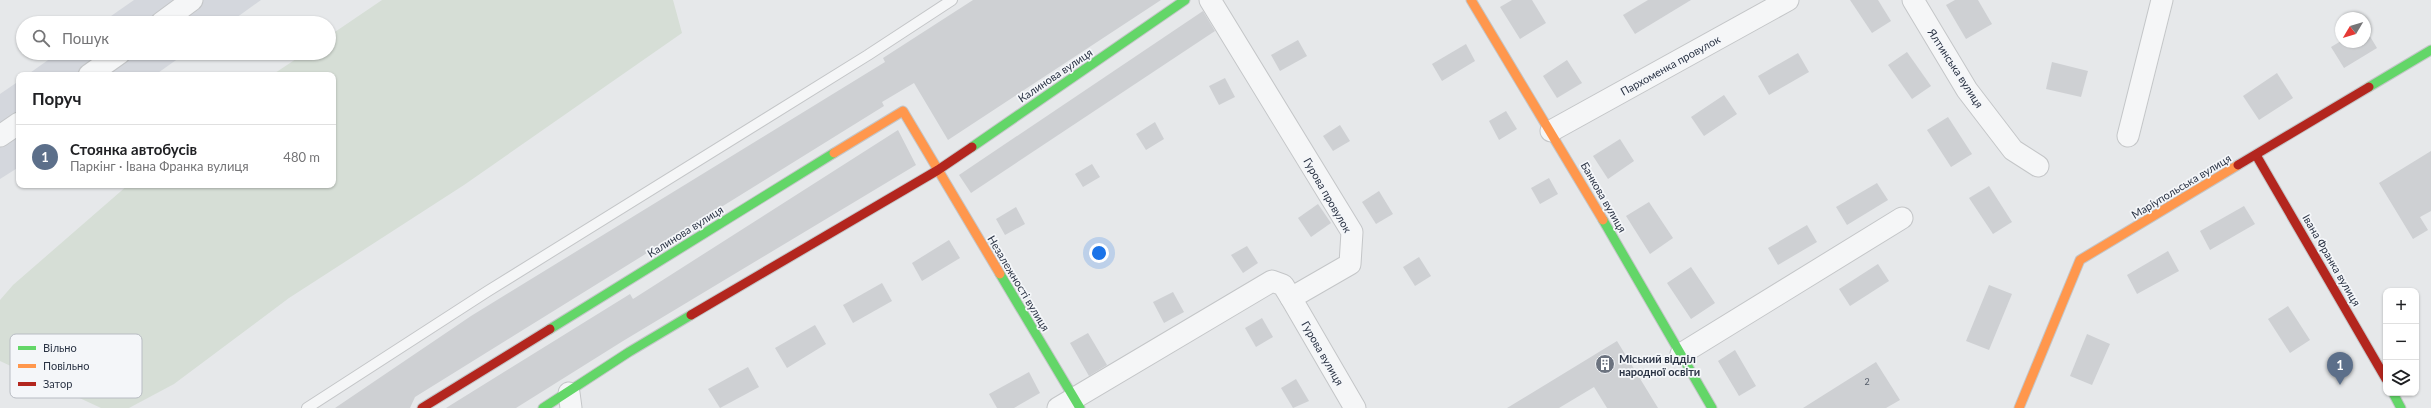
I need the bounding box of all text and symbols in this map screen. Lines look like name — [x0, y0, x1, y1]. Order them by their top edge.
north arrow — [2335, 12, 2371, 48]
search box — [16, 16, 336, 60]
street label: Ялтинська вулиця — [1925, 25, 1986, 110]
icon: search — [30, 27, 52, 49]
text: Пошук — [62, 29, 109, 47]
street label: Пархоменка провулок — [1618, 32, 1722, 98]
street label: Калинова вулиця — [1015, 45, 1095, 105]
text: Поруч — [32, 88, 82, 109]
text: Стоянка автобусів — [70, 140, 197, 158]
text: 1 — [41, 149, 49, 165]
text: 480 m — [283, 149, 320, 165]
street label: Маріупольська вулиця — [2129, 151, 2233, 221]
street label: Гурова провулок — [1301, 155, 1355, 235]
text: Паркінг · Івана Франка вулиця — [70, 158, 249, 174]
street label: Банкова вулиця — [1579, 159, 1629, 235]
street label: Калинова вулиця — [645, 202, 725, 260]
street label: Івана Франка вулиця — [2300, 212, 2364, 308]
street label: Незалежності вулиця — [985, 233, 1053, 333]
your location — [1089, 243, 1109, 263]
map controls — [2383, 288, 2419, 396]
button: + — [2383, 288, 2419, 324]
street label: Гурова вулиця — [1299, 319, 1347, 387]
button: − — [2383, 324, 2419, 360]
legend — [10, 334, 142, 398]
text: Вільно — [43, 341, 77, 354]
place label: Міський відділ народної освіти — [1619, 352, 1700, 378]
pin: 1 — [2327, 352, 2353, 385]
building icon: Міський відділ народної освіти — [1594, 353, 1616, 375]
text: Повільно — [43, 359, 89, 372]
button: layers — [2383, 360, 2419, 396]
house number: 2 — [1864, 376, 1870, 387]
text: Затор — [43, 377, 72, 390]

